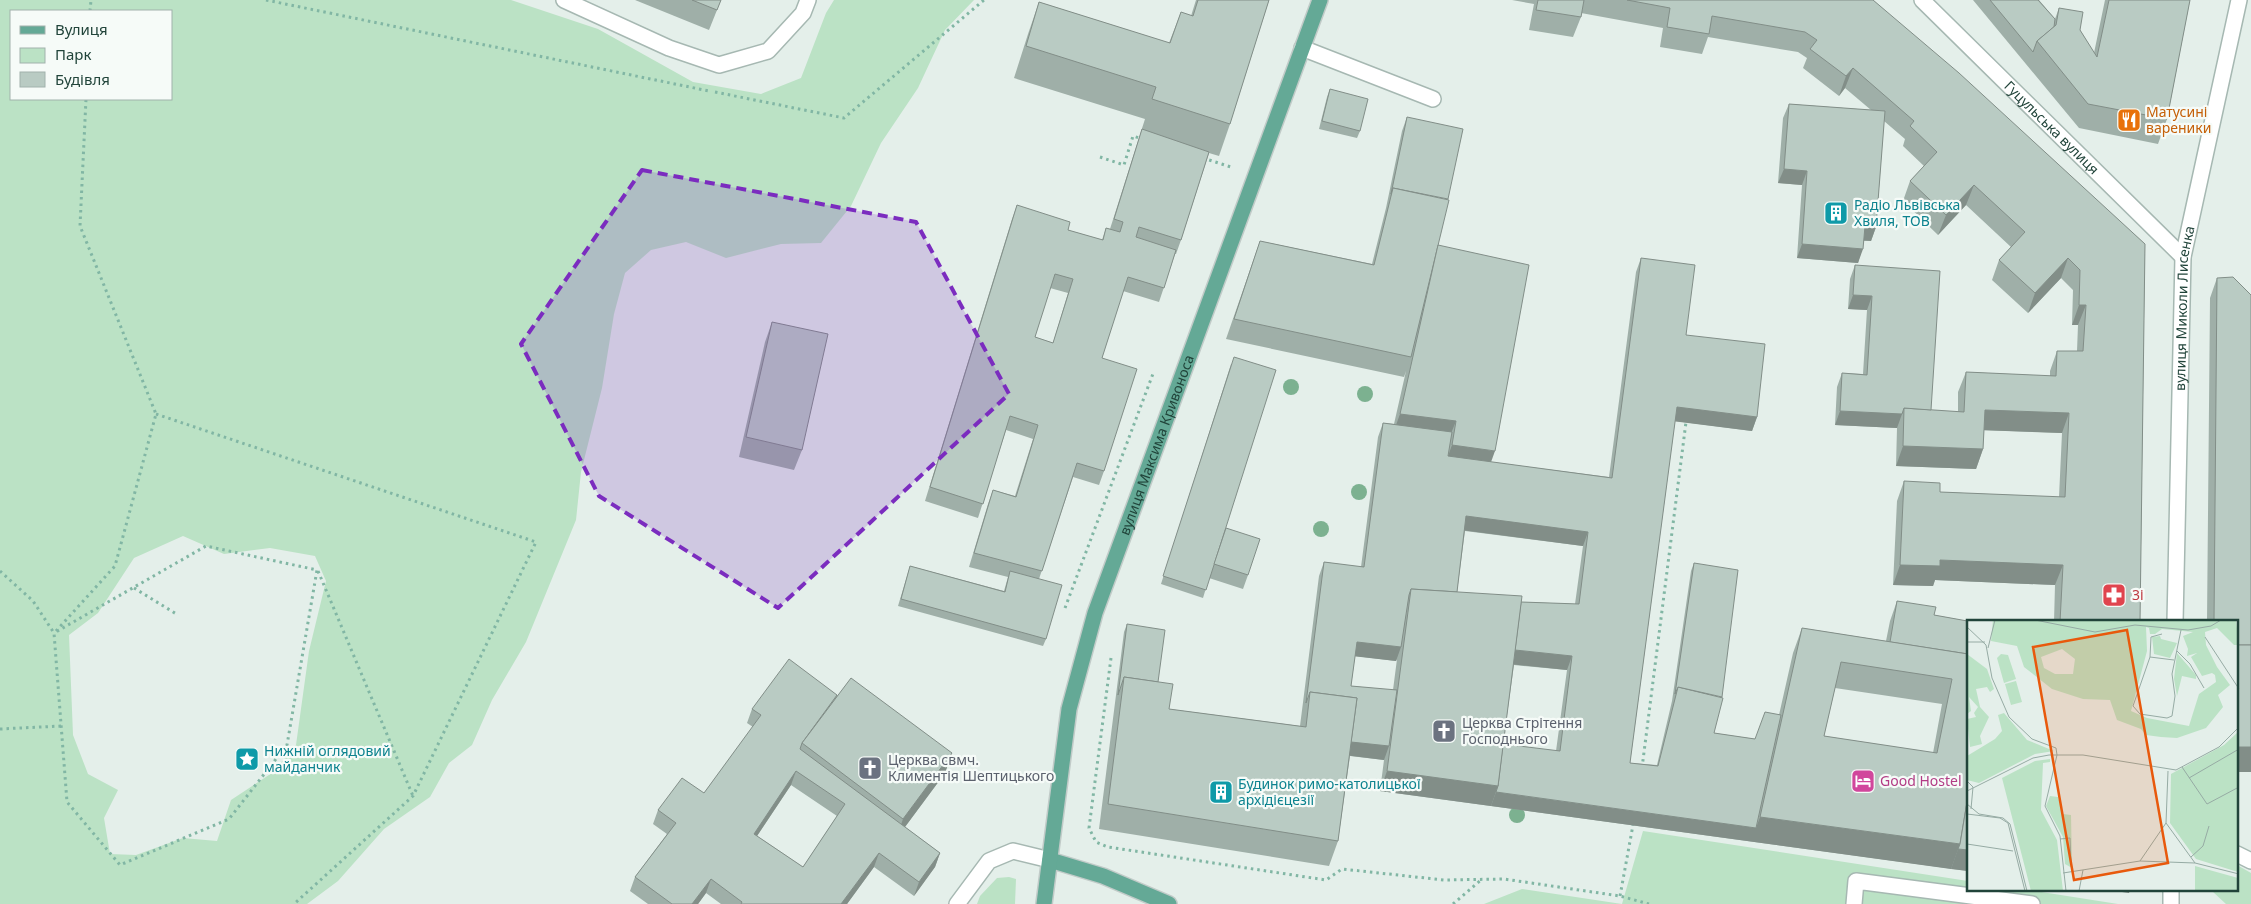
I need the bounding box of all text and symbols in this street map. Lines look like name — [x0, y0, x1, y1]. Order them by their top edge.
legend — [10, 10, 172, 100]
text: Вулиця — [55, 19, 108, 39]
text: Парк — [55, 44, 91, 64]
text: Будівля — [55, 69, 110, 89]
street label: Гуцульська вулиця — [2001, 76, 2104, 178]
place label: Матусині вареники — [2146, 102, 2211, 137]
restaurant icon: Матусині вареники — [2116, 107, 2142, 133]
place label: Радіо Львівська Хвиля, ТОВ — [1854, 195, 1960, 230]
building icon: Радіо Львівська Хвиля, ТОВ — [1823, 200, 1849, 226]
street label: вулиця Миколи Лисенка — [2170, 224, 2199, 391]
street label: вулиця Максима Кривоноса — [1114, 352, 1198, 538]
pharmacy icon: 3і — [2101, 582, 2127, 608]
place label: 3і — [2132, 585, 2144, 604]
inset map — [1967, 620, 2238, 892]
place label: Церква Стрітення Господнього — [1462, 713, 1582, 748]
church icon: Церква Стрітення Господнього — [1431, 718, 1457, 744]
place label: Нижній оглядовий майданчик — [264, 741, 391, 776]
place icon: Нижній оглядовий майданчик — [234, 746, 260, 772]
place label: Церква свмч. Климентія Шептицького — [888, 750, 1054, 785]
church icon: Церква свмч. Климентія Шептицького — [857, 755, 883, 781]
hotel icon: Good Hostel — [1850, 768, 1876, 794]
place label: Good Hostel — [1880, 771, 1962, 790]
place label: Будинок римо-католицької архідієцезії — [1238, 774, 1421, 809]
building icon: Будинок римо-католицької архідієцезії — [1208, 779, 1234, 805]

